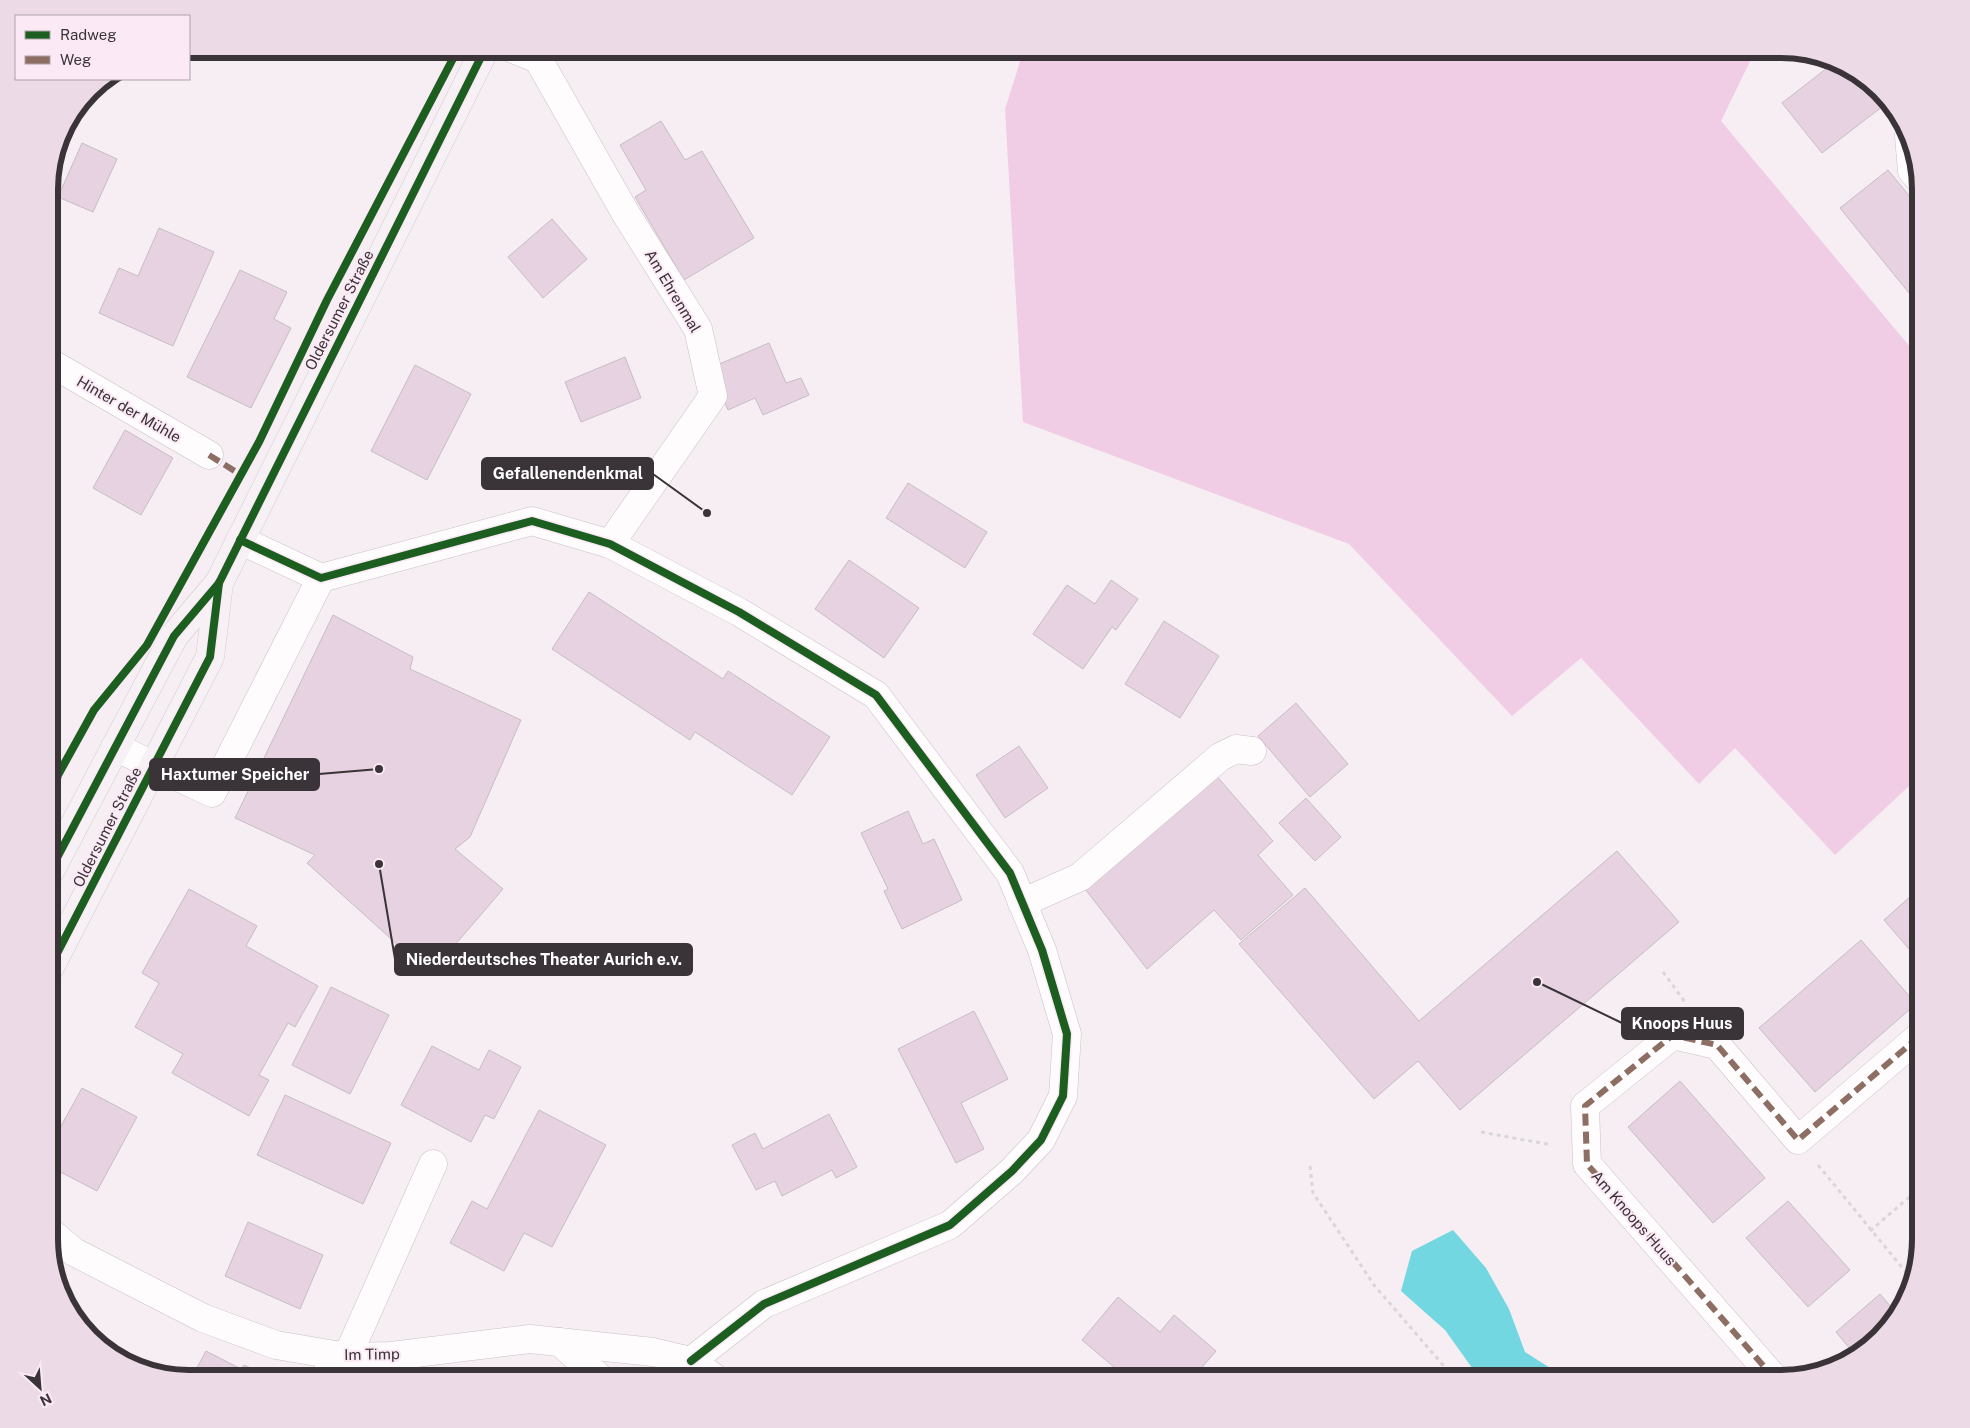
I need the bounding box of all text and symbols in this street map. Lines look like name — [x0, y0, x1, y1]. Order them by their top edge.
legend — [15, 15, 190, 80]
text: Radweg — [60, 26, 117, 43]
text: Weg — [60, 51, 91, 68]
street label: Am Ehrenmal — [642, 246, 704, 336]
street label: Oldersumer Straße — [301, 247, 377, 373]
street label: Hinter der Mühle — [74, 372, 184, 446]
callout: Gefallenendenkmal — [482, 458, 653, 489]
text: Gefallenendenkmal — [493, 464, 643, 483]
callout: Haxtumer Speicher — [150, 759, 319, 790]
street label: Oldersumer Straße — [69, 764, 145, 890]
text: Haxtumer Speicher — [161, 765, 310, 784]
callout: Niederdeutsches Theater Aurich e.v. — [395, 944, 692, 975]
text: Niederdeutsches Theater Aurich e.v. — [406, 950, 682, 969]
callout: Knoops Huus — [1622, 1008, 1743, 1039]
text: Knoops Huus — [1632, 1014, 1732, 1033]
street label: Am Knoops Huus — [1588, 1167, 1680, 1269]
street label: Im Timp — [344, 1345, 400, 1363]
north arrow — [15, 1363, 65, 1413]
text: N — [37, 1390, 54, 1409]

